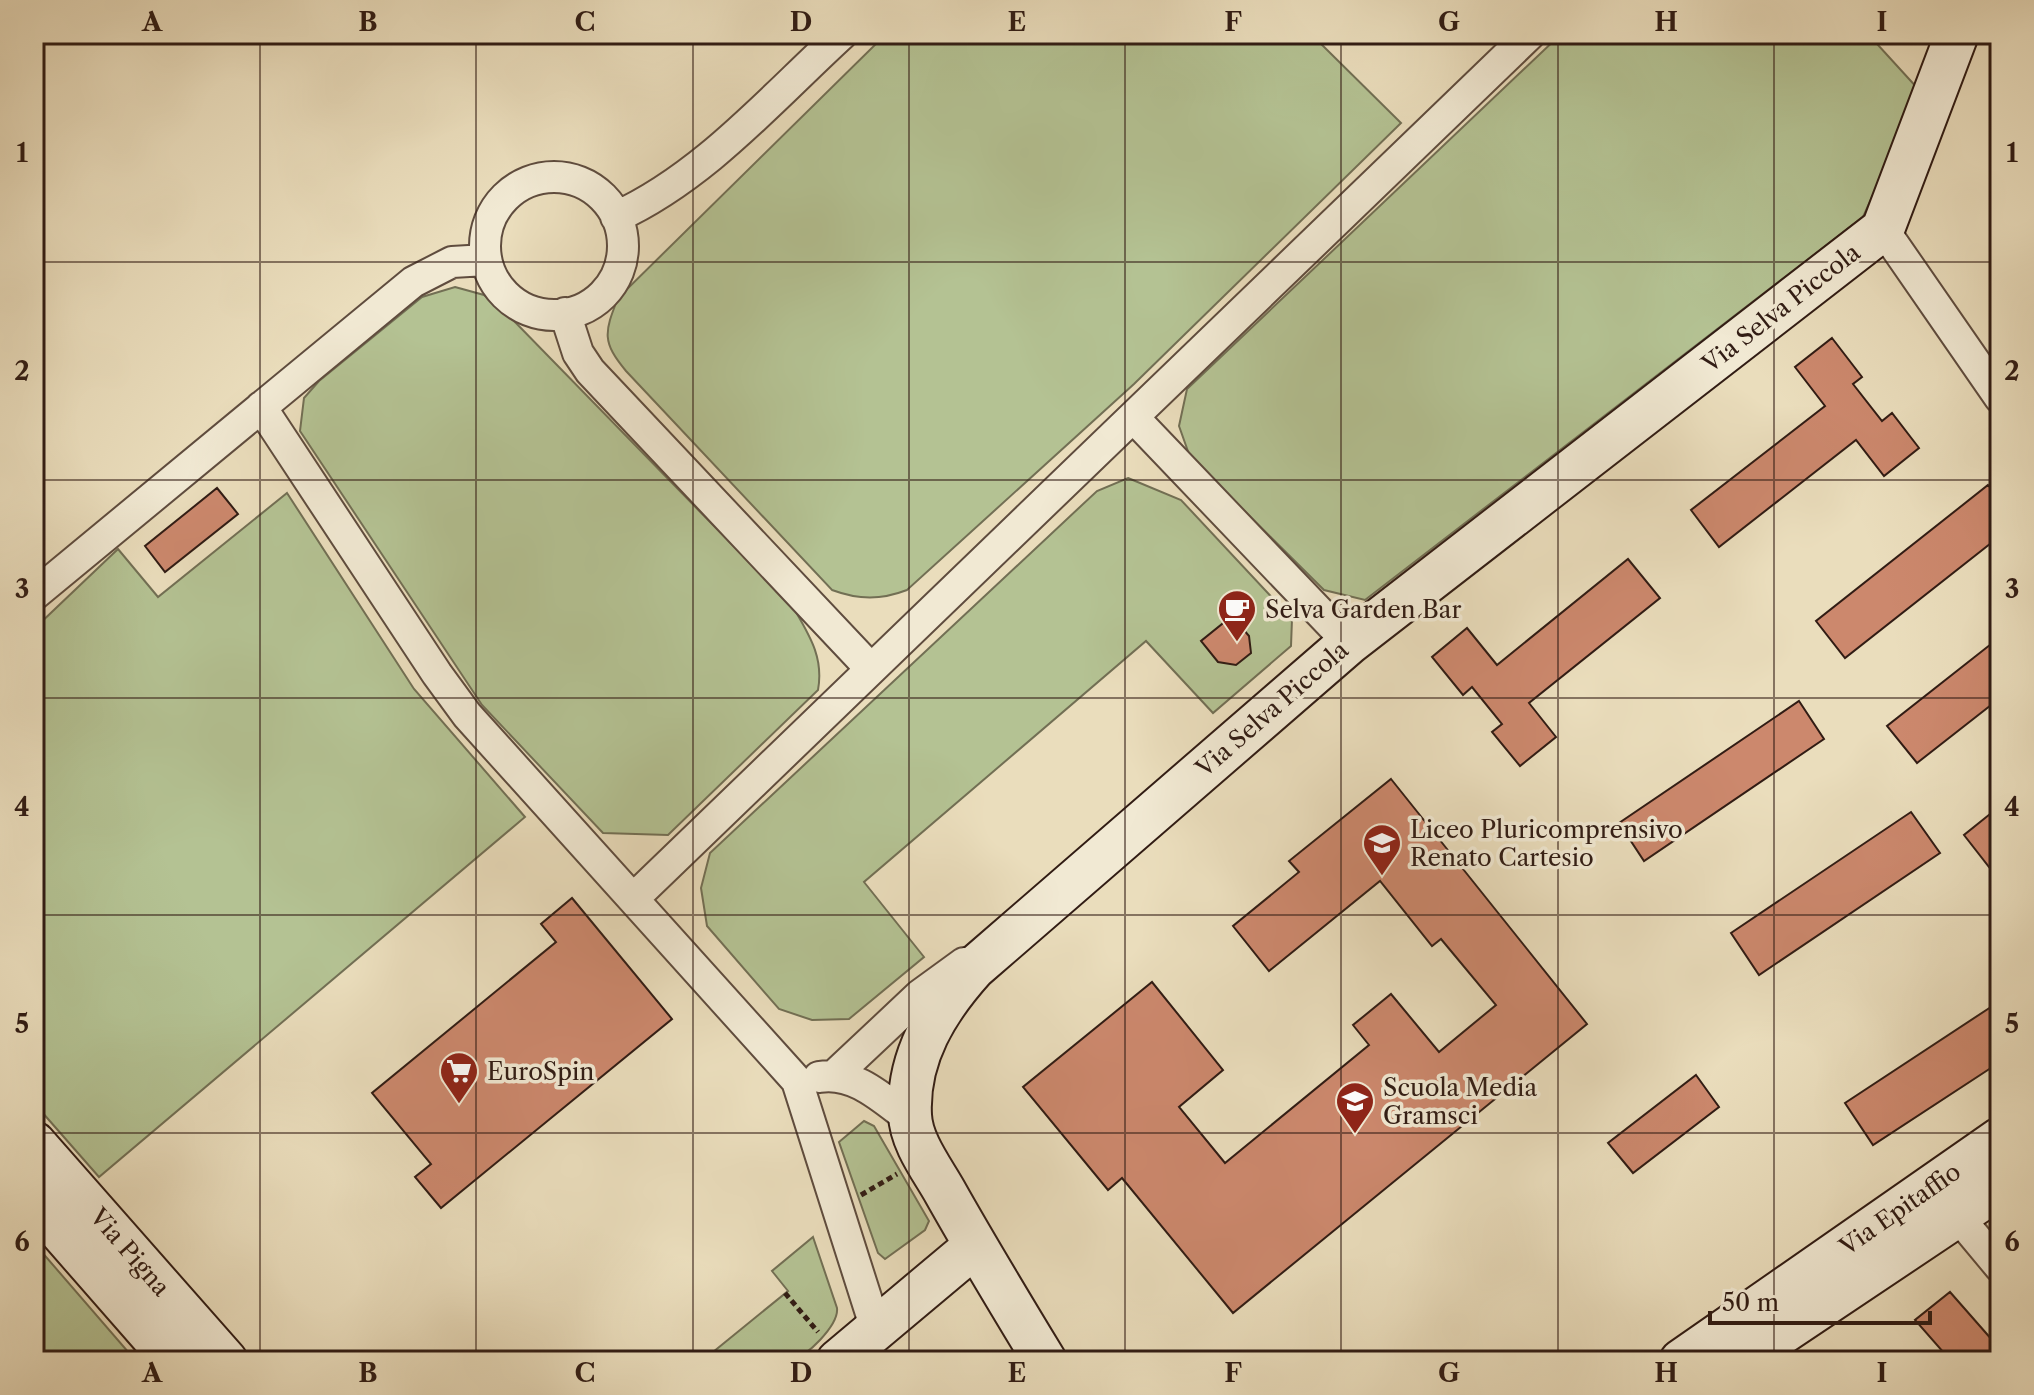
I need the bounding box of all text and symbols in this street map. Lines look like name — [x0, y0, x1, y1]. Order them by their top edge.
text: A — [141, 6, 163, 38]
text: B — [358, 6, 378, 38]
text: C — [575, 6, 595, 38]
text: D — [790, 6, 812, 38]
text: E — [1008, 6, 1026, 38]
text: F — [1224, 6, 1242, 38]
text: G — [1438, 6, 1460, 38]
text: H — [1654, 6, 1678, 38]
text: I — [1877, 6, 1887, 38]
text: 1 — [16, 137, 28, 169]
text: 1 — [2006, 137, 2018, 169]
street label: Via Selva Piccola — [1696, 237, 1866, 379]
text: 2 — [14, 355, 30, 387]
text: 2 — [2004, 355, 2020, 387]
text: 3 — [15, 573, 29, 605]
text: 3 — [2005, 573, 2019, 605]
cafe icon: Selva Garden Bar — [1216, 588, 1258, 643]
place label: Selva Garden Bar — [1265, 595, 1462, 624]
street label: Via Selva Piccola — [1189, 635, 1354, 784]
text: 4 — [14, 791, 30, 823]
text: 4 — [2004, 791, 2020, 823]
place label: Liceo Pluricomprensivo Renato Cartesio — [1410, 815, 1683, 872]
school or university icon: Liceo Pluricomprensivo Renato Cartesio — [1361, 822, 1403, 877]
text: 5 — [15, 1008, 29, 1040]
text: 5 — [2005, 1008, 2019, 1040]
supermarket icon: EuroSpin — [438, 1050, 480, 1105]
place label: EuroSpin — [487, 1057, 594, 1086]
place label: Scuola Media Gramsci — [1383, 1073, 1537, 1130]
school or university icon: Scuola Media Gramsci — [1334, 1080, 1376, 1135]
street label: Via Epitaffio — [1833, 1157, 1966, 1262]
street label: Via Pigna — [83, 1201, 176, 1302]
text: 6 — [14, 1226, 30, 1258]
text: 6 — [2004, 1226, 2020, 1258]
scale bar — [1710, 1275, 1930, 1325]
text: 50 m — [1722, 1288, 1779, 1317]
text: A — [141, 1357, 163, 1389]
text: B — [358, 1357, 378, 1389]
text: C — [575, 1357, 595, 1389]
text: D — [790, 1357, 812, 1389]
text: E — [1008, 1357, 1026, 1389]
text: F — [1224, 1357, 1242, 1389]
text: G — [1438, 1357, 1460, 1389]
text: H — [1654, 1357, 1678, 1389]
text: I — [1877, 1357, 1887, 1389]

